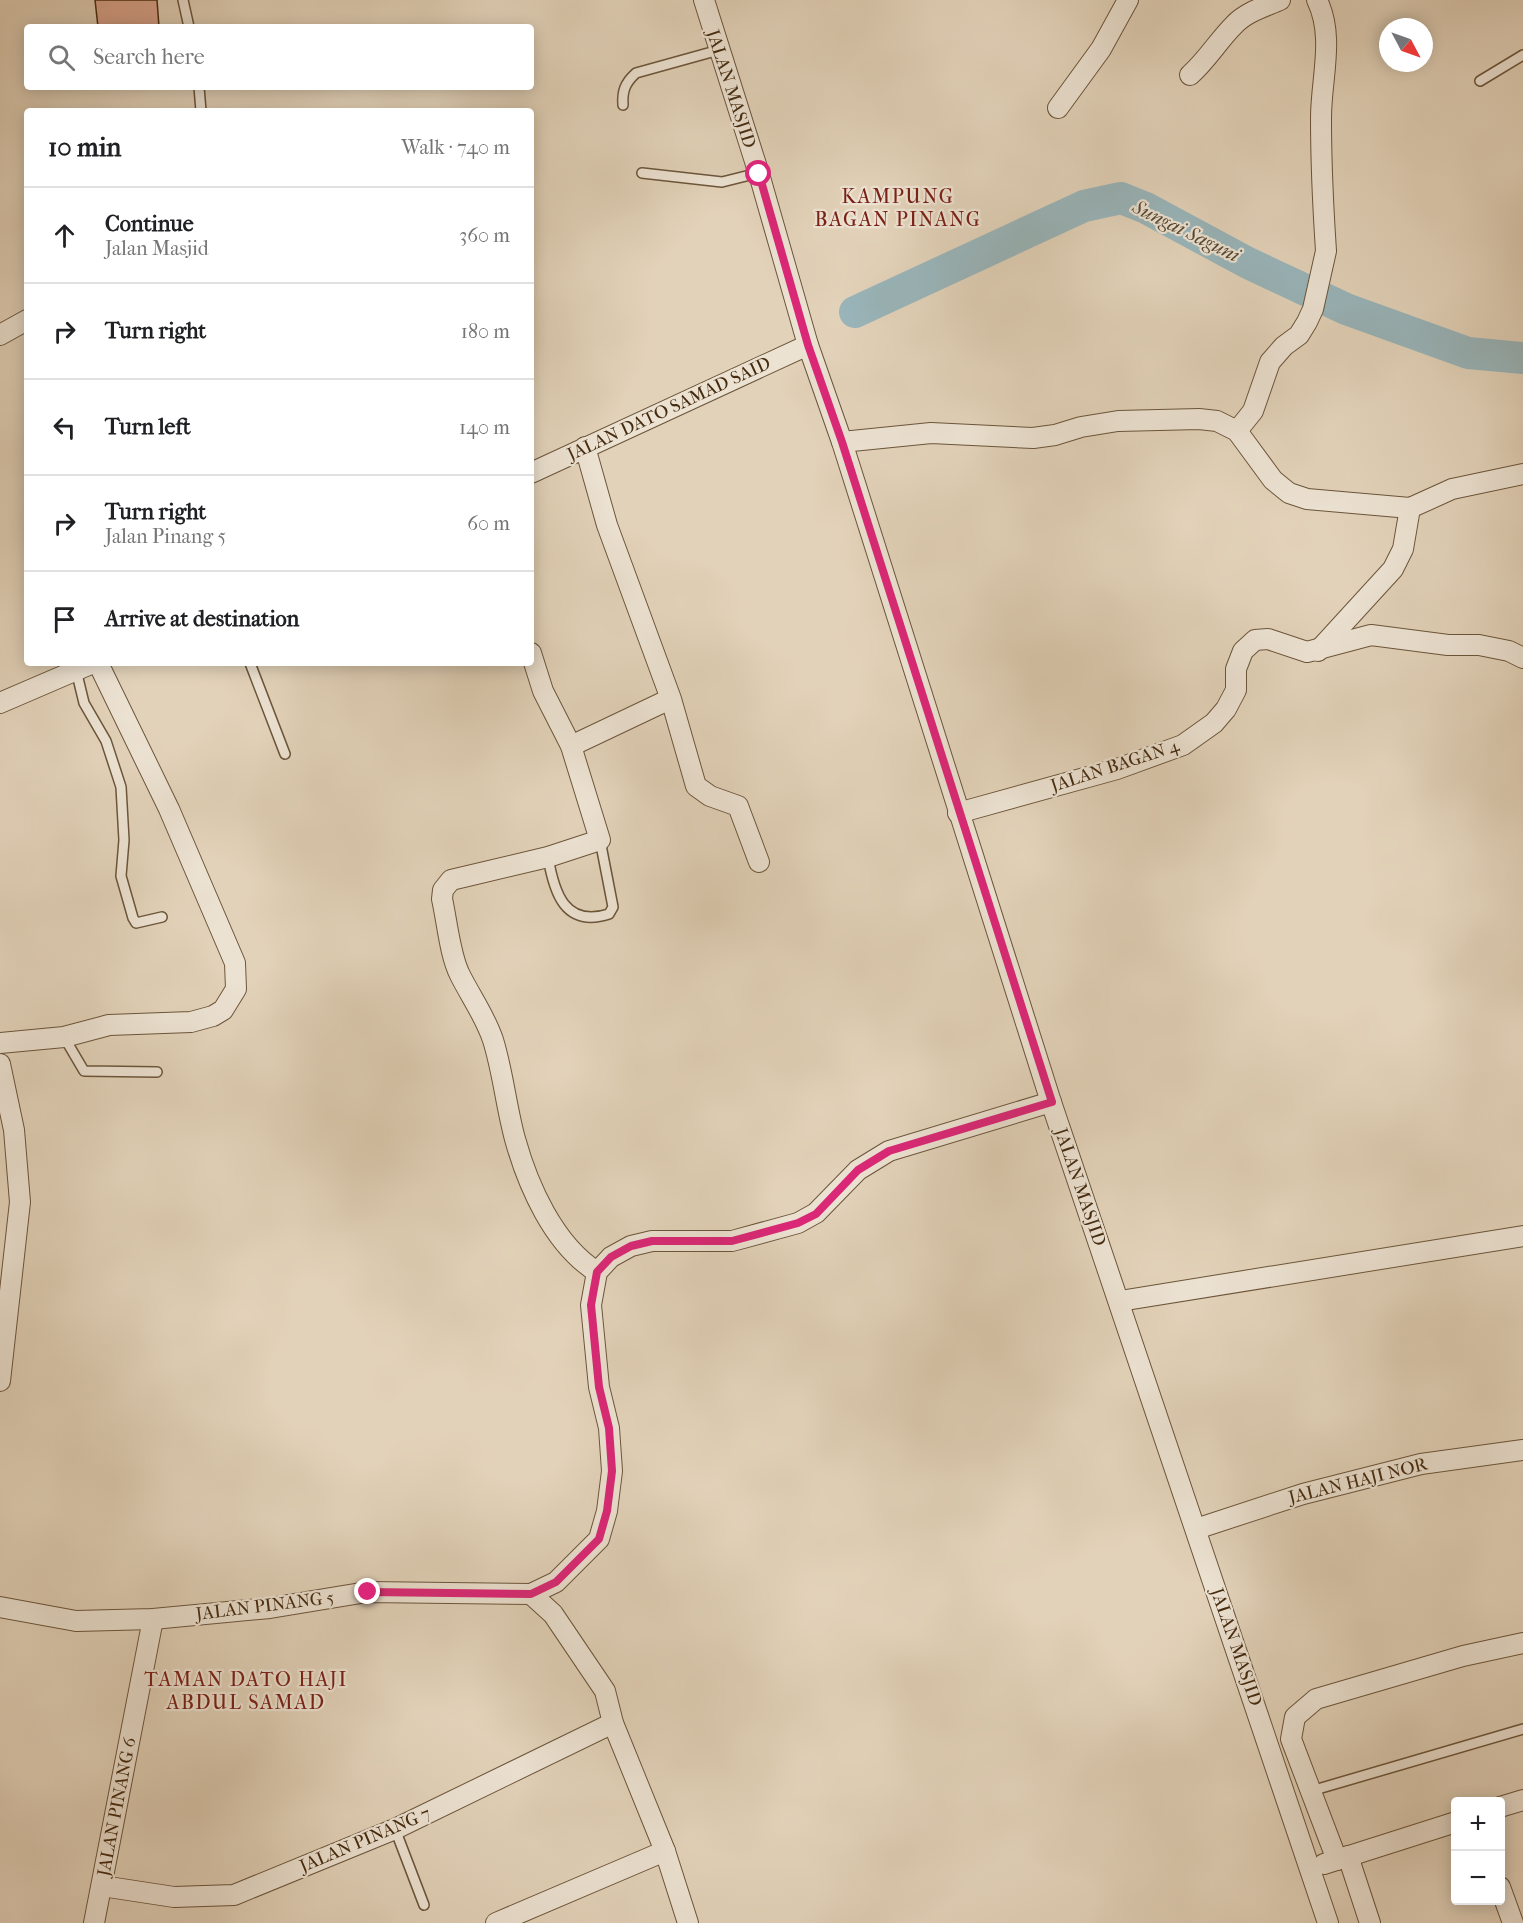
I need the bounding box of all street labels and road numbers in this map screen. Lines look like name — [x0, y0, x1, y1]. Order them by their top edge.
street label: JALAN MASJID — [701, 25, 760, 151]
street label: JALAN DATO SAMAD SAID — [562, 353, 774, 466]
street label: JALAN BAGAN 4 — [1046, 735, 1182, 797]
street label: JALAN MASJID — [1049, 1123, 1110, 1249]
street label: JALAN HAJI NOR — [1284, 1453, 1431, 1509]
street label: JALAN MASJID — [1205, 1583, 1266, 1709]
street label: JALAN PINANG 5 — [193, 1587, 336, 1625]
street label: JALAN PINANG 6 — [93, 1735, 141, 1880]
street label: JALAN PINANG 7 — [295, 1803, 434, 1878]

